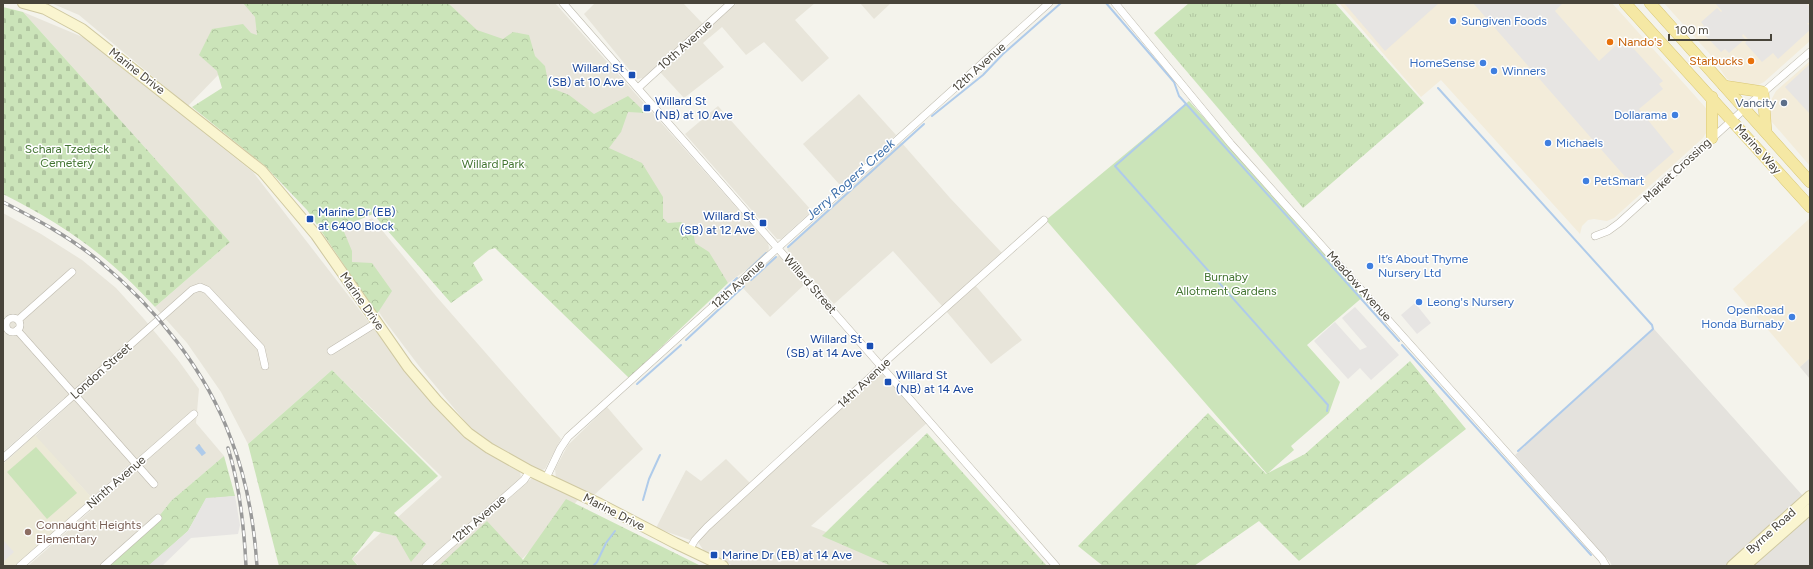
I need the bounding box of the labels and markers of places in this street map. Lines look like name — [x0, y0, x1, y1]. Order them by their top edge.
place label: Sungiven Foods — [1461, 14, 1547, 28]
marker: Sungiven Foods — [1448, 16, 1458, 26]
place label: Nando's — [1618, 35, 1662, 49]
marker: Nando's — [1605, 37, 1615, 47]
place label: Starbucks — [1689, 54, 1743, 68]
place label: HomeSense — [1410, 56, 1475, 70]
marker: Starbucks — [1746, 56, 1756, 66]
marker: HomeSense — [1478, 58, 1488, 68]
place label: Willard St (SB) at 10 Ave — [548, 61, 624, 89]
place label: Winners — [1502, 64, 1546, 78]
marker: Winners — [1489, 66, 1499, 76]
marker: Willard St (SB) at 10 Ave — [627, 70, 637, 80]
place label: Willard St (NB) at 10 Ave — [655, 94, 733, 122]
place label: Vancity — [1735, 96, 1777, 110]
marker: Vancity — [1779, 98, 1789, 108]
marker: Willard St (NB) at 10 Ave — [642, 103, 652, 113]
place label: Dollarama — [1614, 108, 1667, 122]
marker: Dollarama — [1670, 110, 1680, 120]
place label: Michaels — [1556, 136, 1603, 150]
marker: Michaels — [1543, 138, 1553, 148]
place label: PetSmart — [1594, 174, 1645, 188]
marker: PetSmart — [1581, 176, 1591, 186]
place label: Marine Dr (EB) at 6400 Block — [318, 205, 396, 233]
place label: Willard St (SB) at 12 Ave — [680, 209, 755, 237]
marker: Marine Dr (EB) at 6400 Block — [305, 214, 315, 224]
marker: Willard St (SB) at 12 Ave — [758, 218, 768, 228]
place label: It’s About Thyme Nursery Ltd — [1378, 252, 1469, 280]
marker: It’s About Thyme Nursery Ltd — [1365, 261, 1375, 271]
place label: Leong's Nursery — [1427, 295, 1515, 309]
marker: Leong's Nursery — [1414, 297, 1424, 307]
place label: OpenRoad Honda Burnaby — [1701, 303, 1785, 331]
marker: OpenRoad Honda Burnaby — [1787, 312, 1797, 322]
place label: Willard St (SB) at 14 Ave — [786, 332, 862, 360]
marker: Willard St (SB) at 14 Ave — [865, 341, 875, 351]
place label: Willard St (NB) at 14 Ave — [896, 368, 974, 396]
marker: Willard St (NB) at 14 Ave — [883, 377, 893, 387]
place label: Connaught Heights Elementary — [36, 518, 142, 546]
marker: Connaught Heights Elementary — [23, 527, 33, 537]
place label: Marine Dr (EB) at 14 Ave — [722, 548, 853, 562]
marker: Marine Dr (EB) at 14 Ave — [709, 550, 719, 560]

